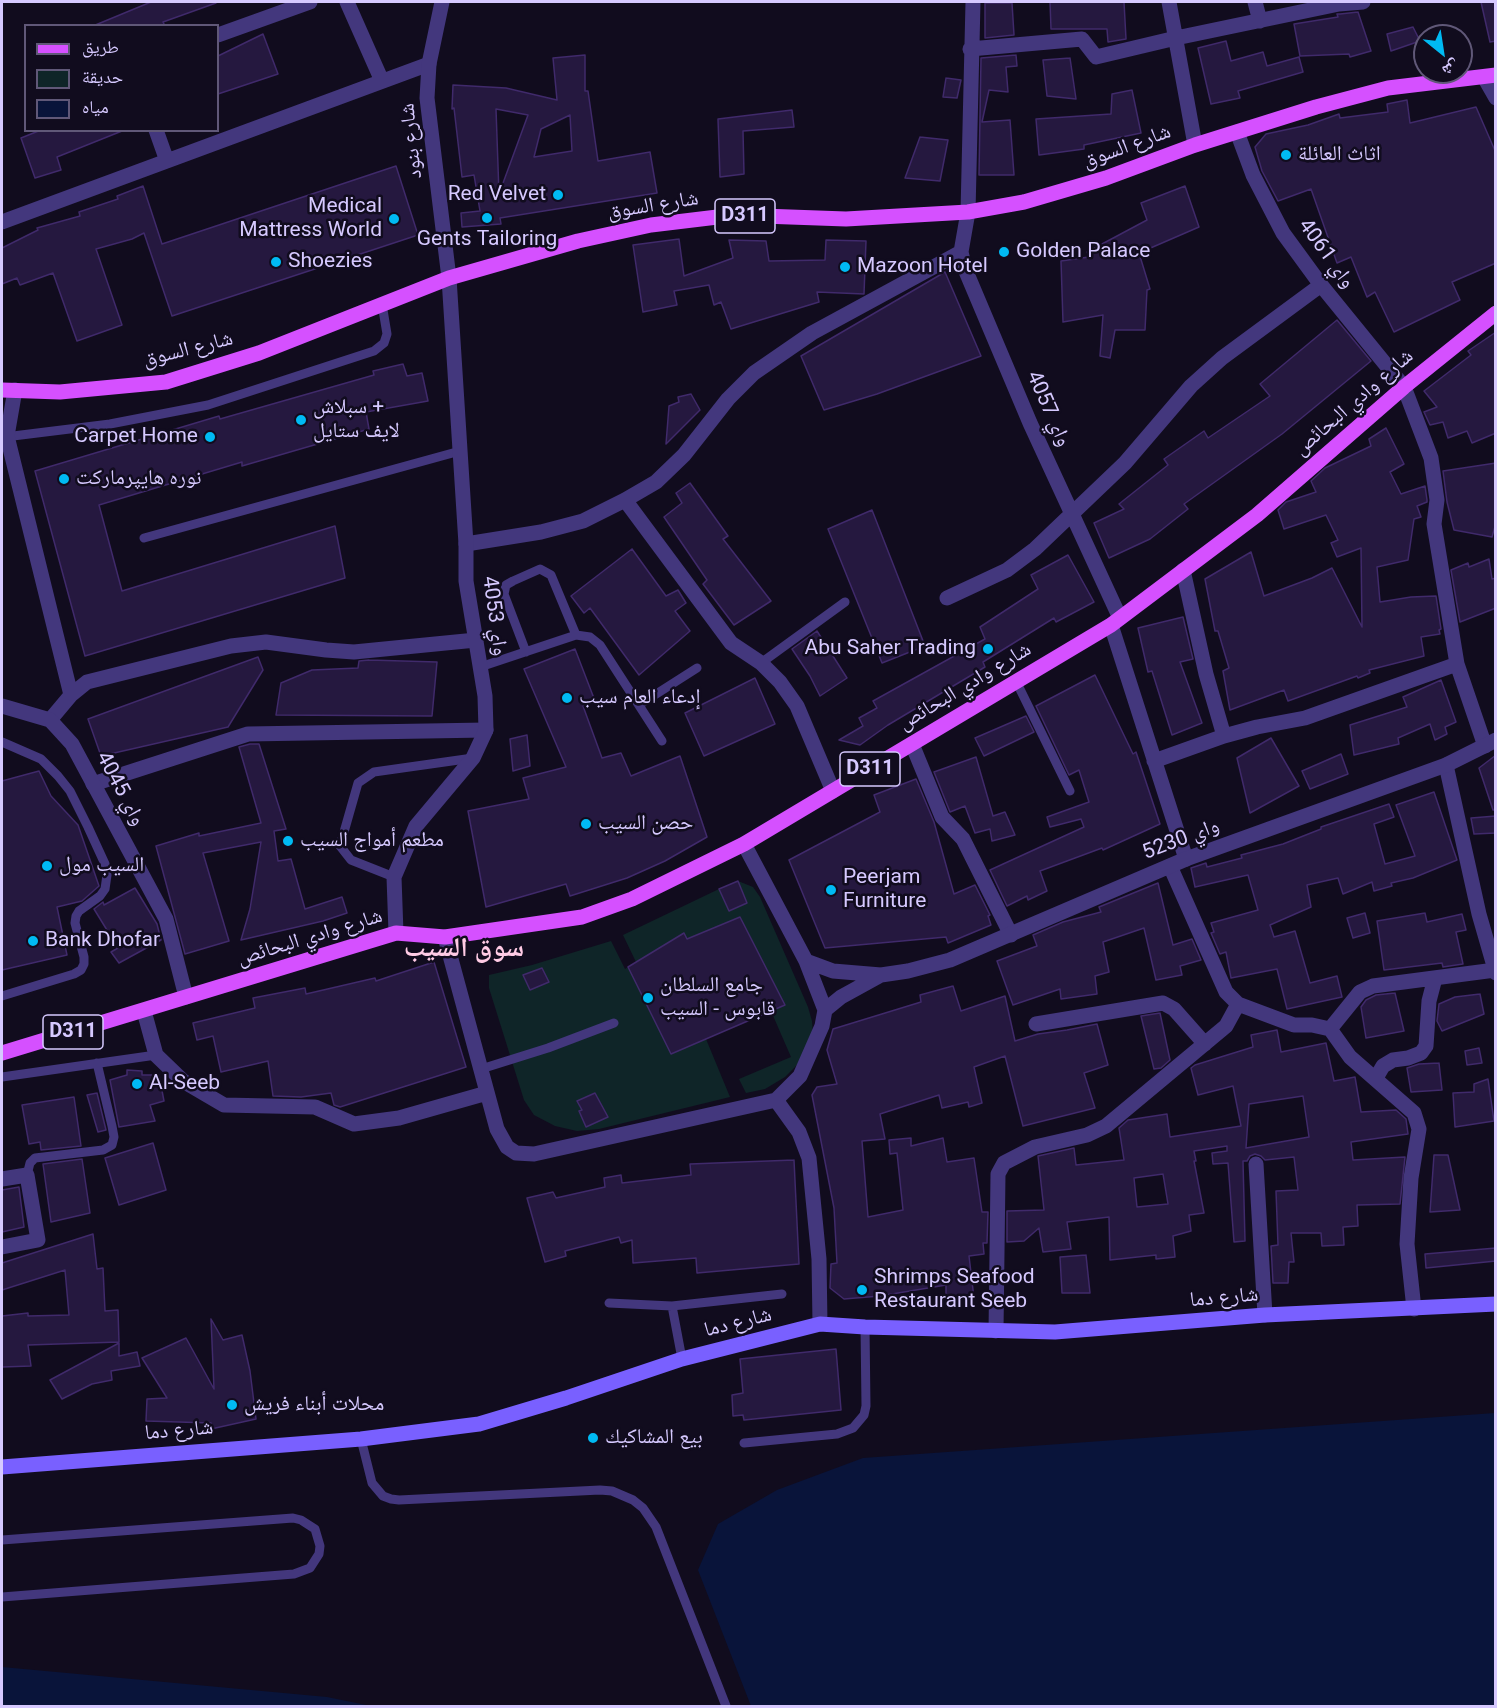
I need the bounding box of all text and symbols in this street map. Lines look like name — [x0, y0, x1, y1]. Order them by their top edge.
legend — [24, 24, 219, 132]
north arrow — [1413, 24, 1473, 84]
text: طريق — [82, 36, 119, 57]
text: ش — [1439, 56, 1463, 81]
text: حديقة — [82, 66, 123, 87]
text: مياه — [82, 96, 109, 117]
street label: شارع بنود — [396, 102, 428, 180]
street label: شارع السوق — [1080, 119, 1174, 175]
place label: اثاث العائلة — [1298, 142, 1381, 168]
marker: اثاث العائلة — [1279, 148, 1293, 162]
place label: Red Velvet — [448, 182, 546, 208]
street label: شارع السوق — [606, 186, 700, 226]
marker: Red Velvet — [551, 188, 565, 202]
place label: Medical Mattress World — [239, 194, 382, 244]
road number: D311 — [715, 199, 775, 233]
marker: Gents Tailoring — [480, 211, 494, 225]
marker: Medical Mattress World — [387, 212, 401, 226]
street label: واي 4061 — [1292, 214, 1360, 294]
place label: Gents Tailoring — [417, 227, 557, 253]
place label: Golden Palace — [1016, 239, 1150, 265]
marker: Golden Palace — [997, 245, 1011, 259]
place label: Shoezies — [288, 249, 373, 275]
place label: Mazoon Hotel — [857, 254, 988, 280]
marker: Shoezies — [269, 255, 283, 269]
marker: Mazoon Hotel — [838, 260, 852, 274]
street label: شارع السوق — [140, 327, 236, 373]
street label: شارع وادي البحائص — [1289, 344, 1419, 462]
street label: واي 4057 — [1020, 367, 1076, 451]
place label: سبلاش + لايف ستايل — [313, 395, 400, 445]
marker: سبلاش + لايف ستايل — [294, 413, 308, 427]
place label: Carpet Home — [74, 424, 198, 450]
marker: Carpet Home — [203, 430, 217, 444]
place label: نوره هايپرماركت — [76, 466, 202, 492]
marker: نوره هايپرماركت — [57, 472, 71, 486]
street label: واي 4053 — [476, 575, 512, 657]
place label: Abu Saher Trading — [805, 636, 976, 662]
street label: شارع وادي البحائص — [894, 637, 1036, 737]
marker: Abu Saher Trading — [981, 642, 995, 656]
place label: إدعاء العام سيب — [579, 685, 700, 711]
marker: إدعاء العام سيب — [560, 691, 574, 705]
street label: واي 4045 — [90, 748, 150, 830]
road number: D311 — [840, 752, 900, 786]
place label: حصن السيب — [598, 811, 693, 837]
street label: واي 5230 — [1139, 814, 1223, 866]
marker: حصن السيب — [579, 817, 593, 831]
place label: مطعم أمواج السيب — [300, 828, 444, 854]
marker: مطعم أمواج السيب — [281, 834, 295, 848]
place label: السيب مول — [59, 853, 144, 879]
marker: السيب مول — [40, 859, 54, 873]
place label: Peerjam Furniture — [843, 865, 926, 915]
marker: Peerjam Furniture — [824, 883, 838, 897]
street label: شارع وادي البحائص — [234, 904, 386, 972]
place label: Bank Dhofar — [45, 928, 160, 954]
district label: سوق السيب — [404, 933, 524, 965]
marker: Bank Dhofar — [26, 934, 40, 948]
place label: جامع السلطان قابوس - السيب — [660, 973, 775, 1023]
marker: جامع السلطان قابوس - السيب — [641, 991, 655, 1005]
road number: D311 — [43, 1015, 103, 1049]
place label: Al-Seeb — [149, 1071, 220, 1097]
marker: Al-Seeb — [130, 1077, 144, 1091]
place label: Shrimps Seafood Restaurant Seeb — [874, 1265, 1035, 1315]
street label: شارع دما — [1189, 1282, 1259, 1314]
marker: Shrimps Seafood Restaurant Seeb — [855, 1283, 869, 1297]
street label: شارع دما — [702, 1302, 774, 1344]
place label: محلات أبناء فريش — [244, 1392, 384, 1418]
marker: محلات أبناء فريش — [225, 1398, 239, 1412]
street label: شارع دما — [144, 1415, 214, 1447]
place label: بيع المشاكيك — [605, 1425, 703, 1451]
marker: بيع المشاكيك — [586, 1431, 600, 1445]

